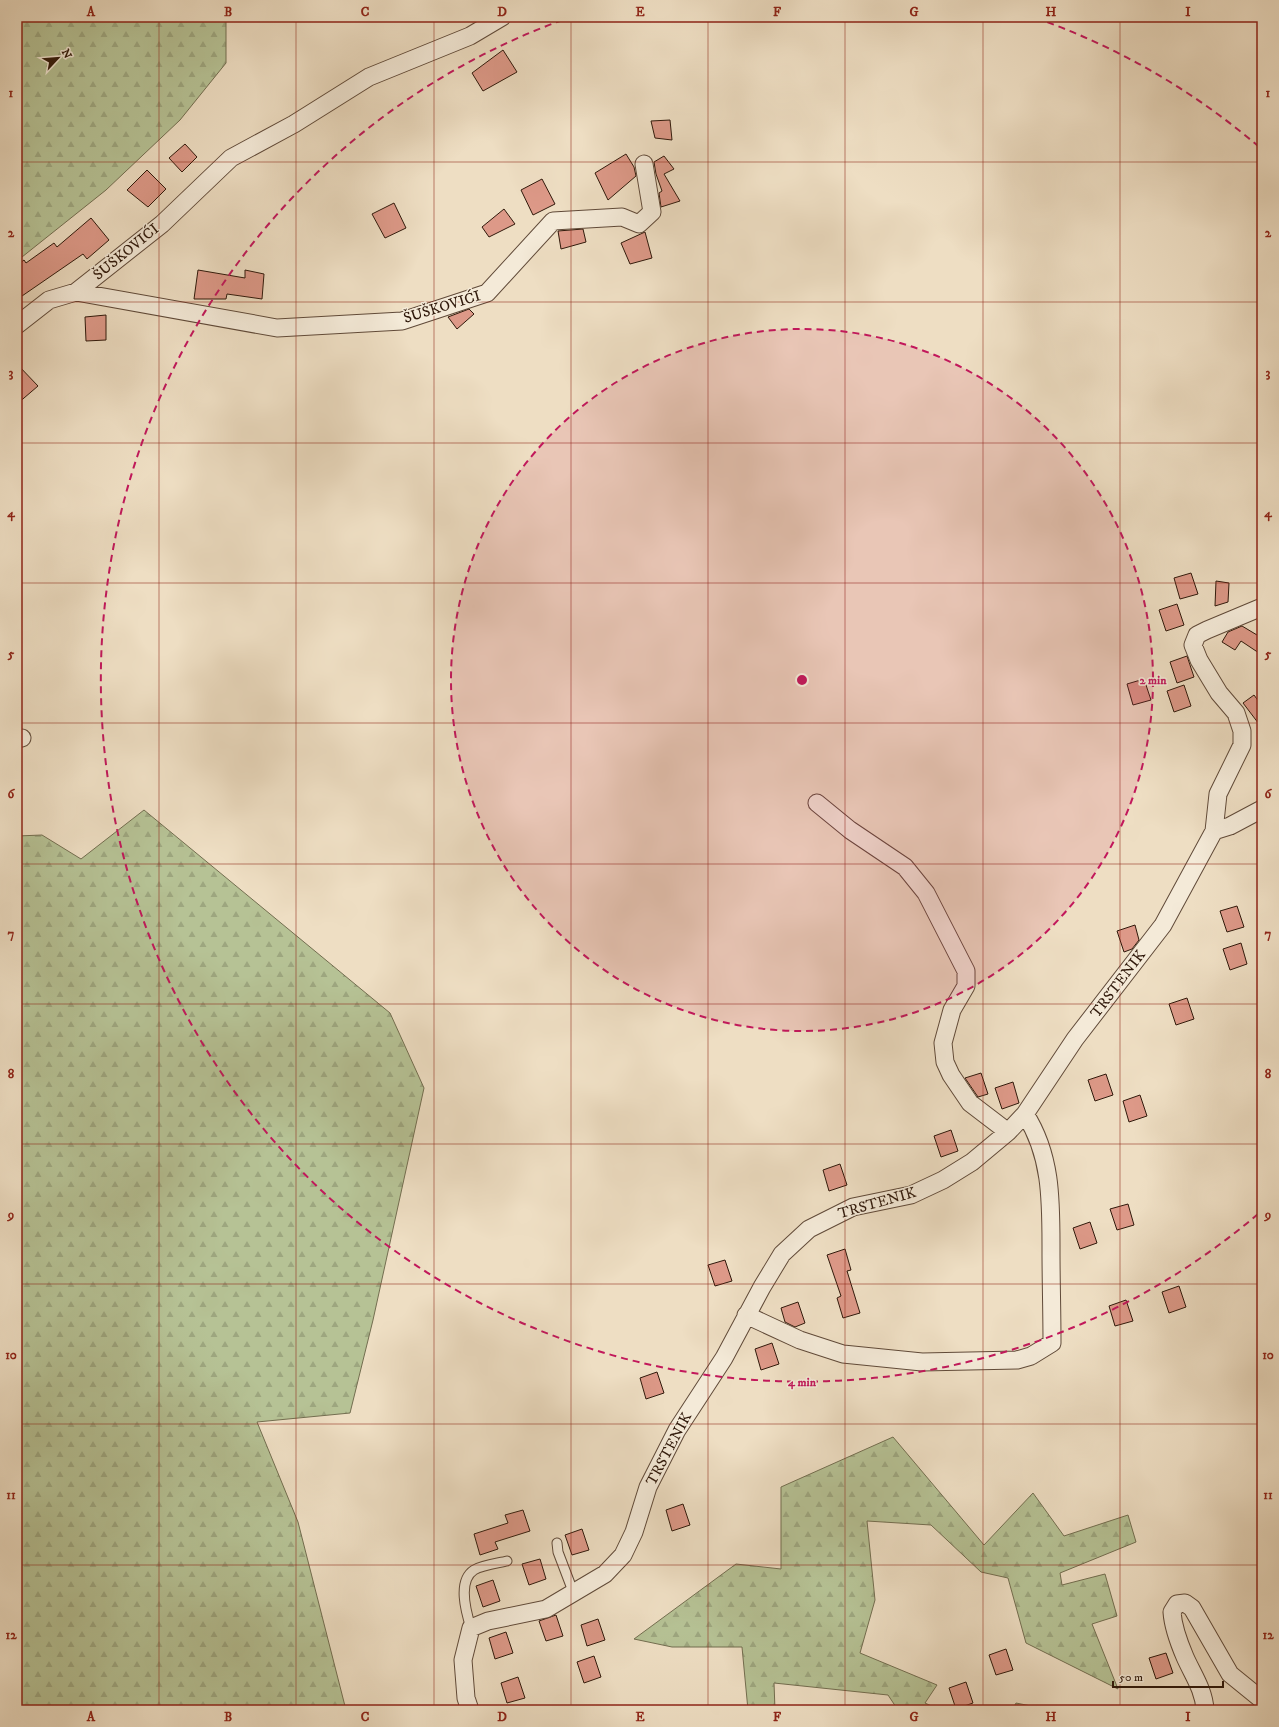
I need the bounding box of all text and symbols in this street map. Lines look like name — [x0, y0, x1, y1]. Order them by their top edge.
text: A — [86, 4, 96, 20]
text: B — [224, 4, 232, 20]
text: C — [361, 4, 370, 20]
text: D — [497, 4, 507, 20]
text: E — [635, 4, 645, 20]
text: F — [773, 4, 782, 20]
text: G — [909, 4, 919, 20]
text: H — [1046, 4, 1057, 20]
text: I — [1185, 4, 1191, 20]
north arrow — [38, 38, 78, 78]
text: N — [58, 47, 74, 61]
text: 1 — [9, 85, 14, 101]
text: 1 — [1266, 85, 1271, 101]
street label: ŠUŠKOVIĆI — [88, 219, 163, 284]
text: 2 — [8, 225, 15, 241]
text: 2 — [1265, 225, 1272, 241]
street label: ŠUŠKOVIĆI — [401, 285, 483, 328]
text: 3 — [9, 365, 14, 381]
text: 3 — [1266, 365, 1271, 381]
text: 4 — [6, 505, 15, 522]
text: 4 — [1263, 505, 1272, 522]
text: 5 — [7, 646, 15, 662]
text: 5 — [1264, 646, 1272, 662]
centre of rings — [795, 673, 809, 687]
text: 2 min — [1140, 673, 1167, 688]
text: 6 — [8, 786, 16, 802]
text: 6 — [1265, 786, 1273, 802]
text: 7 — [8, 926, 15, 942]
text: 7 — [1265, 926, 1272, 942]
street label: TRSTENIK — [1086, 946, 1150, 1022]
text: 8 — [8, 1066, 15, 1082]
text: 8 — [1265, 1066, 1272, 1082]
street label: TRSTENIK — [836, 1183, 919, 1223]
text: 9 — [7, 1207, 14, 1223]
text: 9 — [1264, 1207, 1271, 1223]
text: 10 — [5, 1347, 17, 1363]
text: 10 — [1262, 1347, 1274, 1363]
text: 4 min — [787, 1375, 817, 1390]
street label: TRSTENIK — [642, 1409, 696, 1489]
text: 11 — [6, 1487, 16, 1503]
text: 11 — [1263, 1487, 1273, 1503]
text: 12 — [5, 1627, 17, 1643]
text: 12 — [1262, 1627, 1274, 1643]
scale bar — [1113, 1663, 1223, 1689]
text: 50 m — [1119, 1670, 1143, 1685]
text: A — [86, 1709, 96, 1725]
text: B — [224, 1709, 232, 1725]
text: C — [361, 1709, 370, 1725]
text: D — [497, 1709, 507, 1725]
text: E — [635, 1709, 645, 1725]
text: F — [773, 1709, 782, 1725]
text: G — [909, 1709, 919, 1725]
text: H — [1046, 1709, 1057, 1725]
text: I — [1185, 1709, 1191, 1725]

